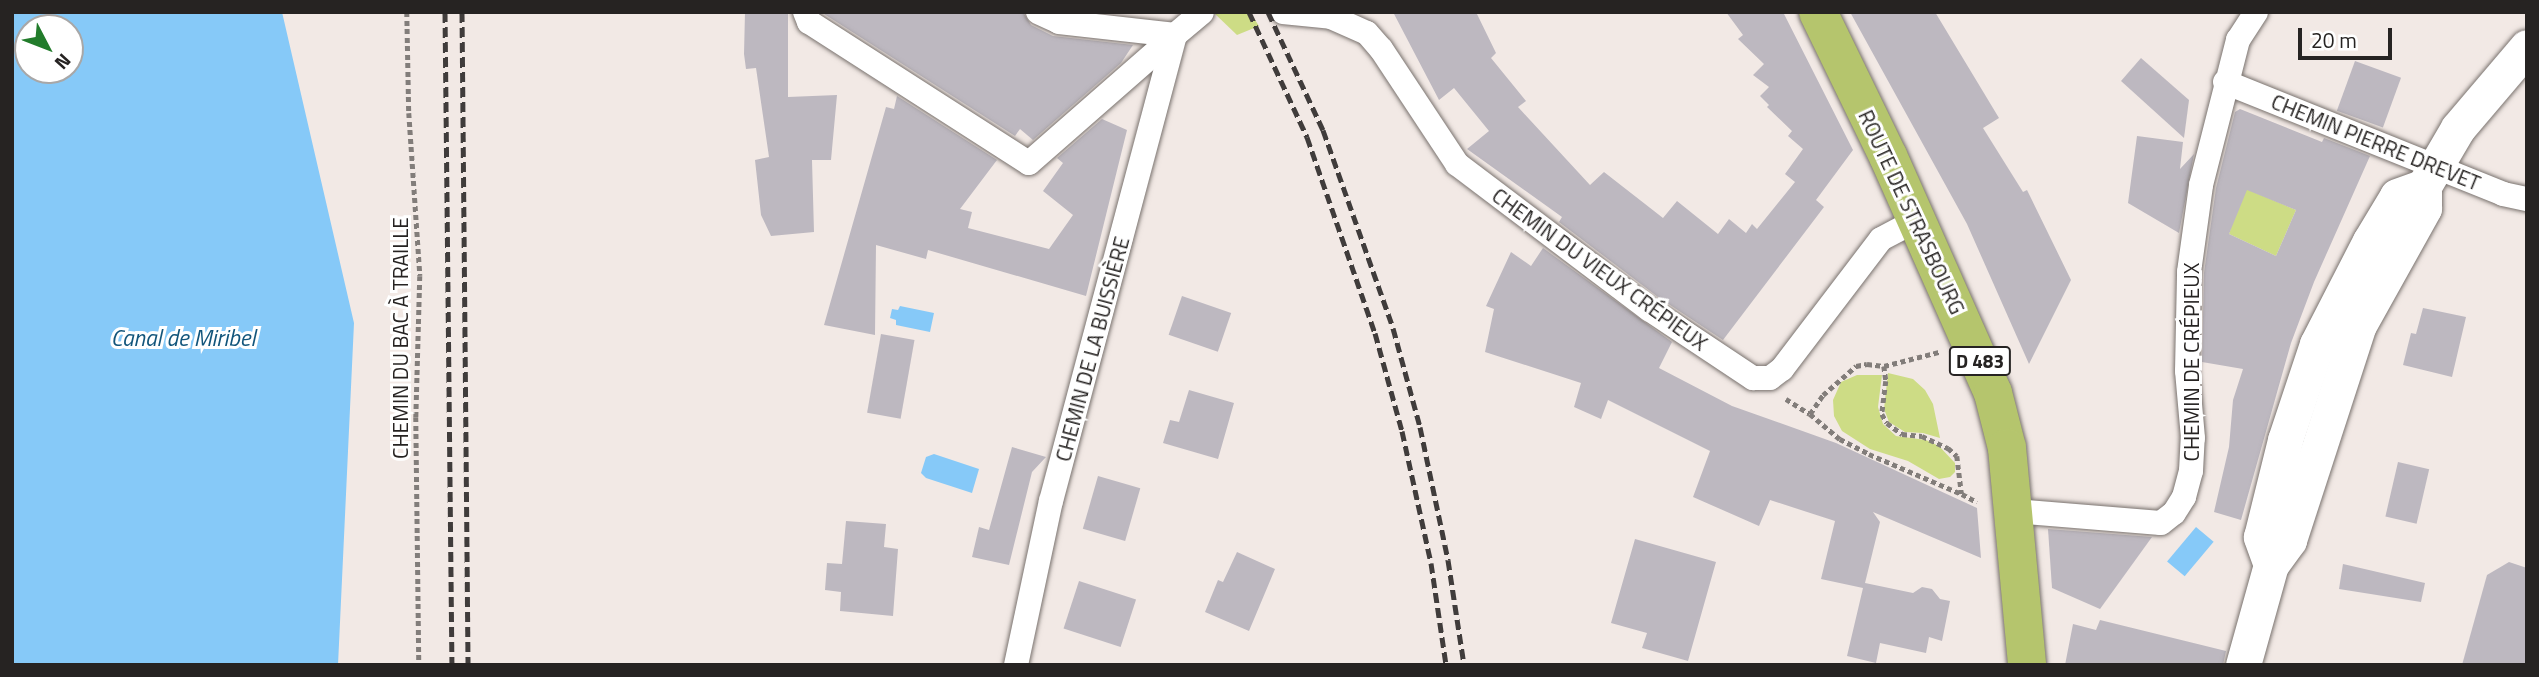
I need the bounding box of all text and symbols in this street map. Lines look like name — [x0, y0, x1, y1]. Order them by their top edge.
north arrow — [14, 14, 84, 84]
scale bar — [2301, 14, 2396, 58]
text: 20 m — [2311, 24, 2357, 56]
text: N — [48, 47, 79, 77]
street label: CHEMIN PIERRE DREVET — [2268, 89, 2484, 195]
street label: ROUTE DE STRASBOURG — [1854, 106, 1970, 318]
street label: CHEMIN DU VIEUX CRÉPIEUX — [1487, 182, 1713, 356]
street label: CHEMIN DU BAC À TRAILLE — [387, 217, 413, 459]
street label: CHEMIN DE LA BUISSIÈRE — [1050, 234, 1134, 464]
street label: CHEMIN DE CRÉPIEUX — [2178, 262, 2204, 462]
water label: Canal de Miribel — [111, 324, 255, 352]
road number: D 483 — [1948, 346, 2011, 376]

